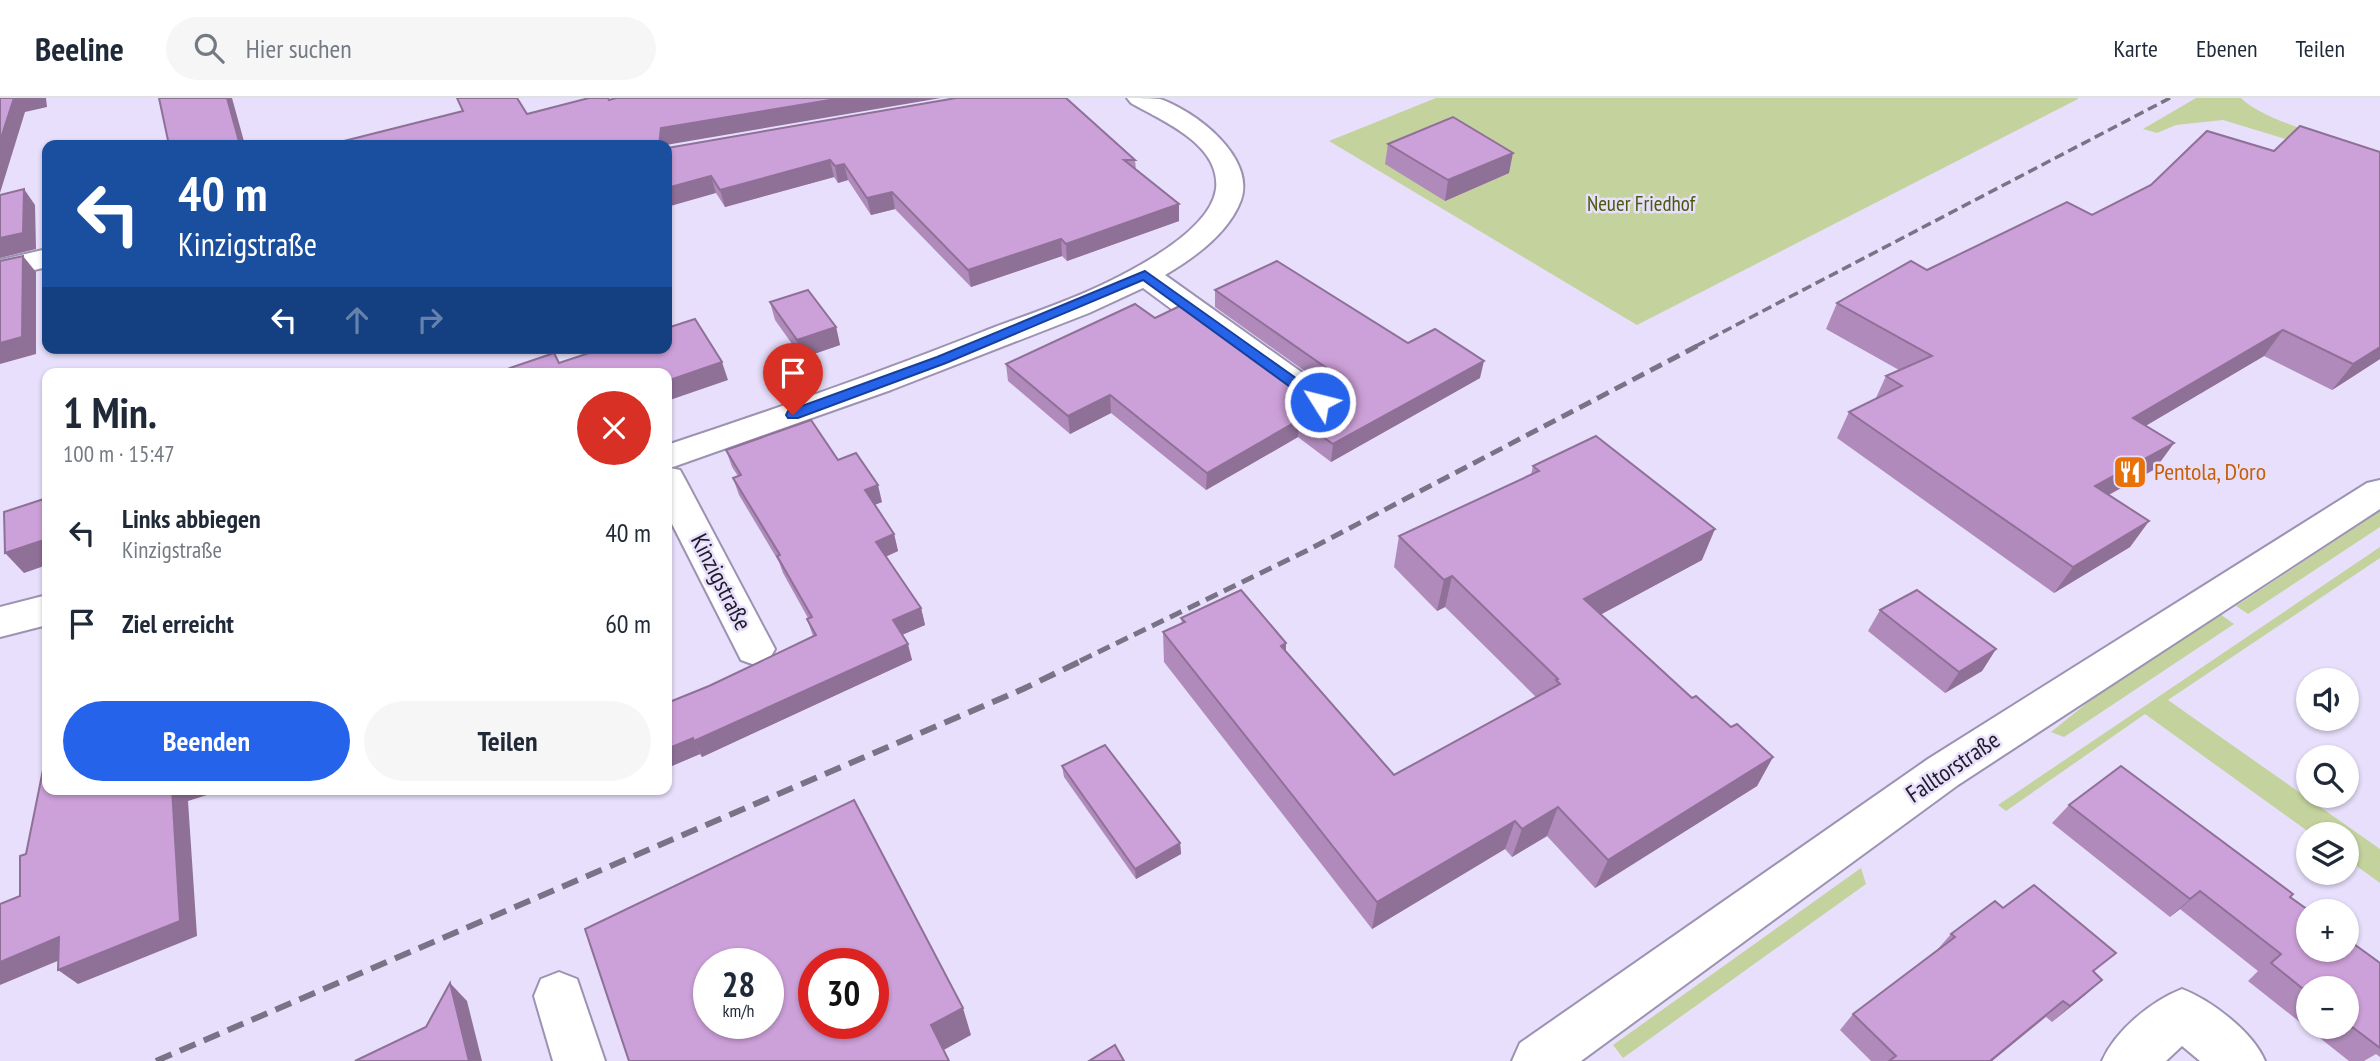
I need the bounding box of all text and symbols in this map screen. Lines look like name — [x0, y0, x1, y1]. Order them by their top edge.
search box — [166, 17, 656, 80]
text: Beeline — [35, 27, 124, 70]
icon: search — [190, 29, 228, 67]
text: Hier suchen — [246, 32, 352, 65]
text: Karte — [2114, 33, 2158, 64]
text: Ebenen — [2196, 33, 2258, 64]
text: Teilen — [2296, 33, 2345, 64]
text: 40 m — [178, 161, 267, 225]
icon: left — [63, 168, 154, 259]
park label: Neuer Friedhof — [1587, 190, 1696, 217]
text: Kinzigstraße — [178, 223, 317, 265]
icon: left — [265, 301, 303, 339]
icon: ahead — [338, 301, 376, 339]
icon: right — [411, 301, 449, 339]
pin — [763, 343, 823, 415]
icon: arrive — [774, 354, 812, 392]
position arrow — [1283, 365, 1357, 439]
text: 1 Min. — [63, 385, 157, 440]
button: close — [577, 391, 651, 465]
text: 100 m · 15:47 — [63, 439, 175, 468]
restaurant icon: Pentola, D'oro — [2111, 453, 2149, 491]
place label: Pentola, D'oro — [2154, 456, 2266, 487]
text: Links abbiegen — [122, 502, 261, 535]
icon: left — [63, 514, 101, 552]
text: 40 m — [605, 516, 651, 549]
street label: Kinzigstraße — [684, 528, 759, 635]
text: Kinzigstraße — [122, 535, 222, 564]
icon: arrive — [63, 605, 101, 643]
text: Ziel erreicht — [122, 607, 234, 640]
text: 60 m — [605, 607, 651, 640]
map controls — [2296, 668, 2359, 1039]
button: sound — [2296, 668, 2359, 731]
button: Beenden — [63, 701, 350, 781]
button: Teilen — [364, 701, 651, 781]
street label: Falltorstraße — [1900, 724, 2006, 809]
button: search — [2296, 745, 2359, 808]
button: layers — [2296, 822, 2359, 885]
button: + — [2296, 899, 2359, 962]
speed limit sign: 30 — [798, 948, 889, 1039]
text: 28 — [722, 961, 755, 1007]
button: − — [2296, 976, 2359, 1039]
text: km/h — [723, 999, 754, 1022]

